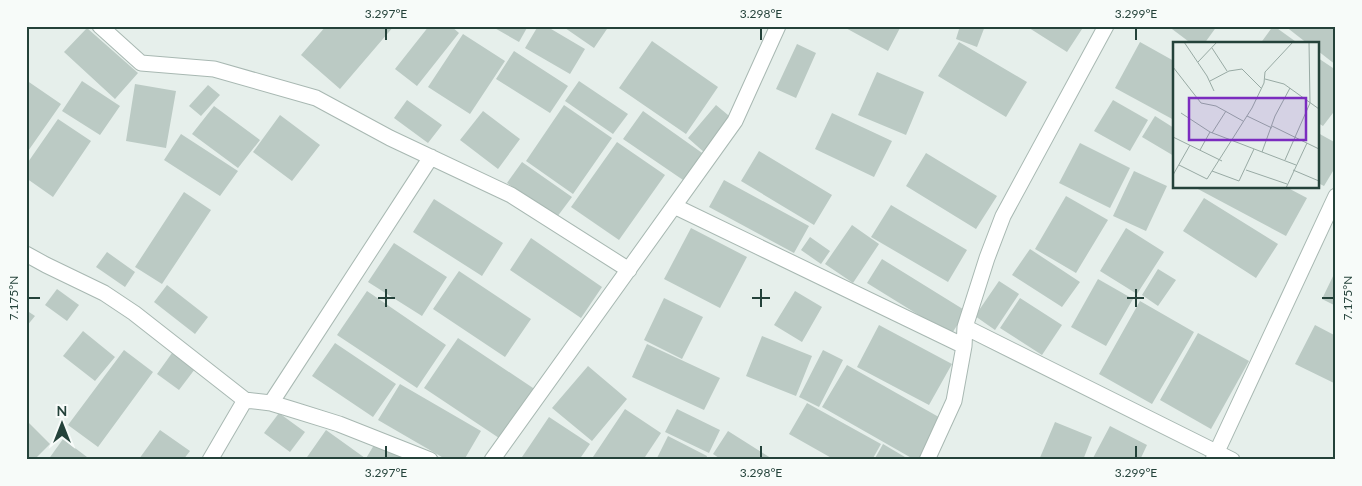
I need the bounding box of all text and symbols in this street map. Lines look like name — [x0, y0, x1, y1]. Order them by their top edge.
text: 3.297°E — [365, 6, 407, 21]
text: 3.298°E — [740, 6, 782, 21]
text: 3.299°E — [1115, 6, 1157, 21]
inset map — [1173, 42, 1320, 189]
text: 7.175°N — [6, 276, 21, 320]
text: 7.175°N — [1340, 276, 1355, 320]
north arrow — [38, 398, 88, 448]
text: N — [57, 402, 67, 419]
text: 3.297°E — [365, 465, 407, 480]
text: 3.298°E — [740, 465, 782, 480]
text: 3.299°E — [1115, 465, 1157, 480]

